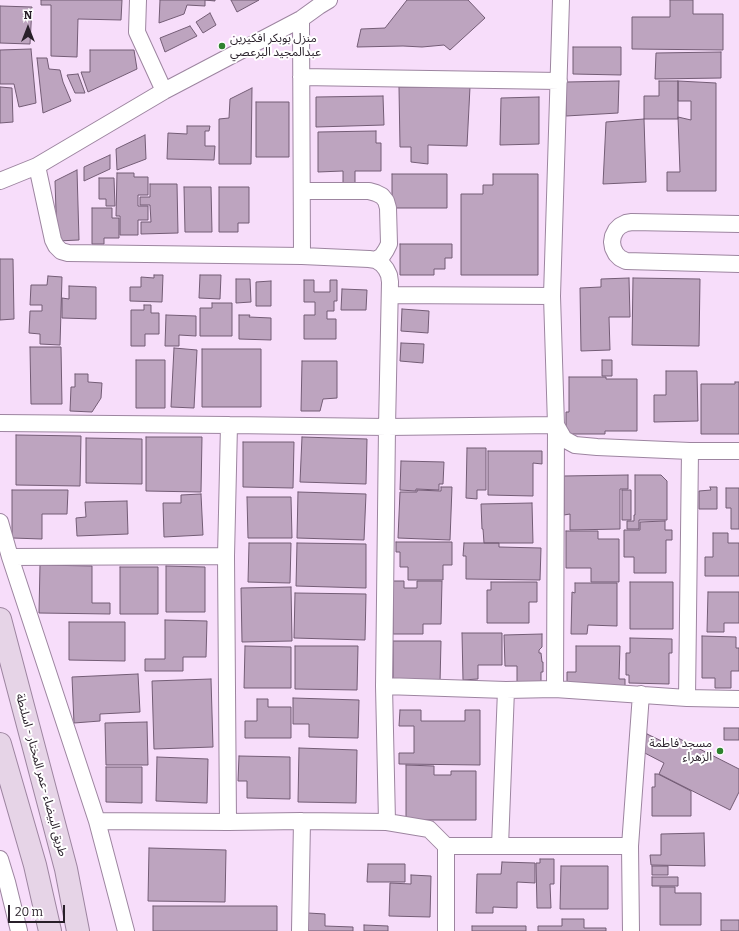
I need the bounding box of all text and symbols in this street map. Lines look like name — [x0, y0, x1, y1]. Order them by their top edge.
north arrow — [8, 8, 48, 48]
text: N — [24, 9, 32, 22]
place label: منزل بوبكر افكيرين عبدالمجيد البرعصي — [230, 32, 321, 60]
marker: منزل بوبكر افكيرين عبدالمجيد البرعصي — [217, 41, 227, 51]
street label: طريق البيضاء -عمر المختار - اسلنطة — [12, 692, 70, 858]
place label: مسجد فاطمة الزهراء — [649, 737, 712, 765]
marker: مسجد فاطمة الزهراء — [715, 746, 725, 756]
scale bar — [10, 897, 67, 923]
text: 20 m — [15, 905, 43, 919]

